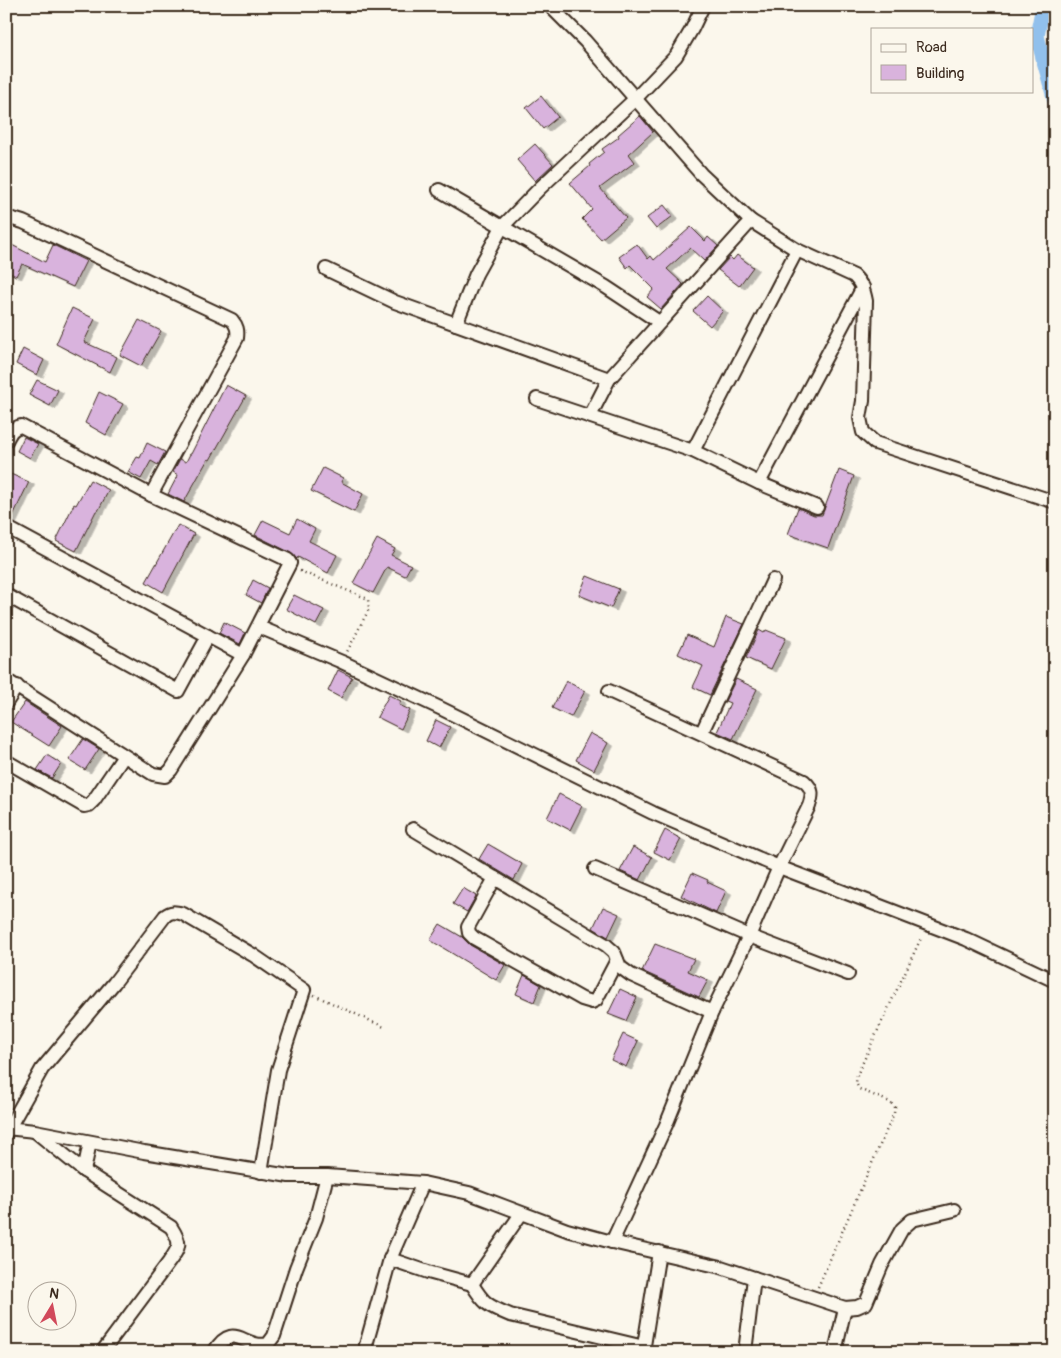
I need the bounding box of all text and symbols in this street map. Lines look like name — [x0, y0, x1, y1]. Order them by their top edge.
legend — [871, 28, 1034, 92]
text: Road — [916, 38, 947, 57]
text: Building — [916, 64, 964, 83]
north arrow — [28, 1280, 78, 1330]
text: N — [48, 1284, 60, 1303]

